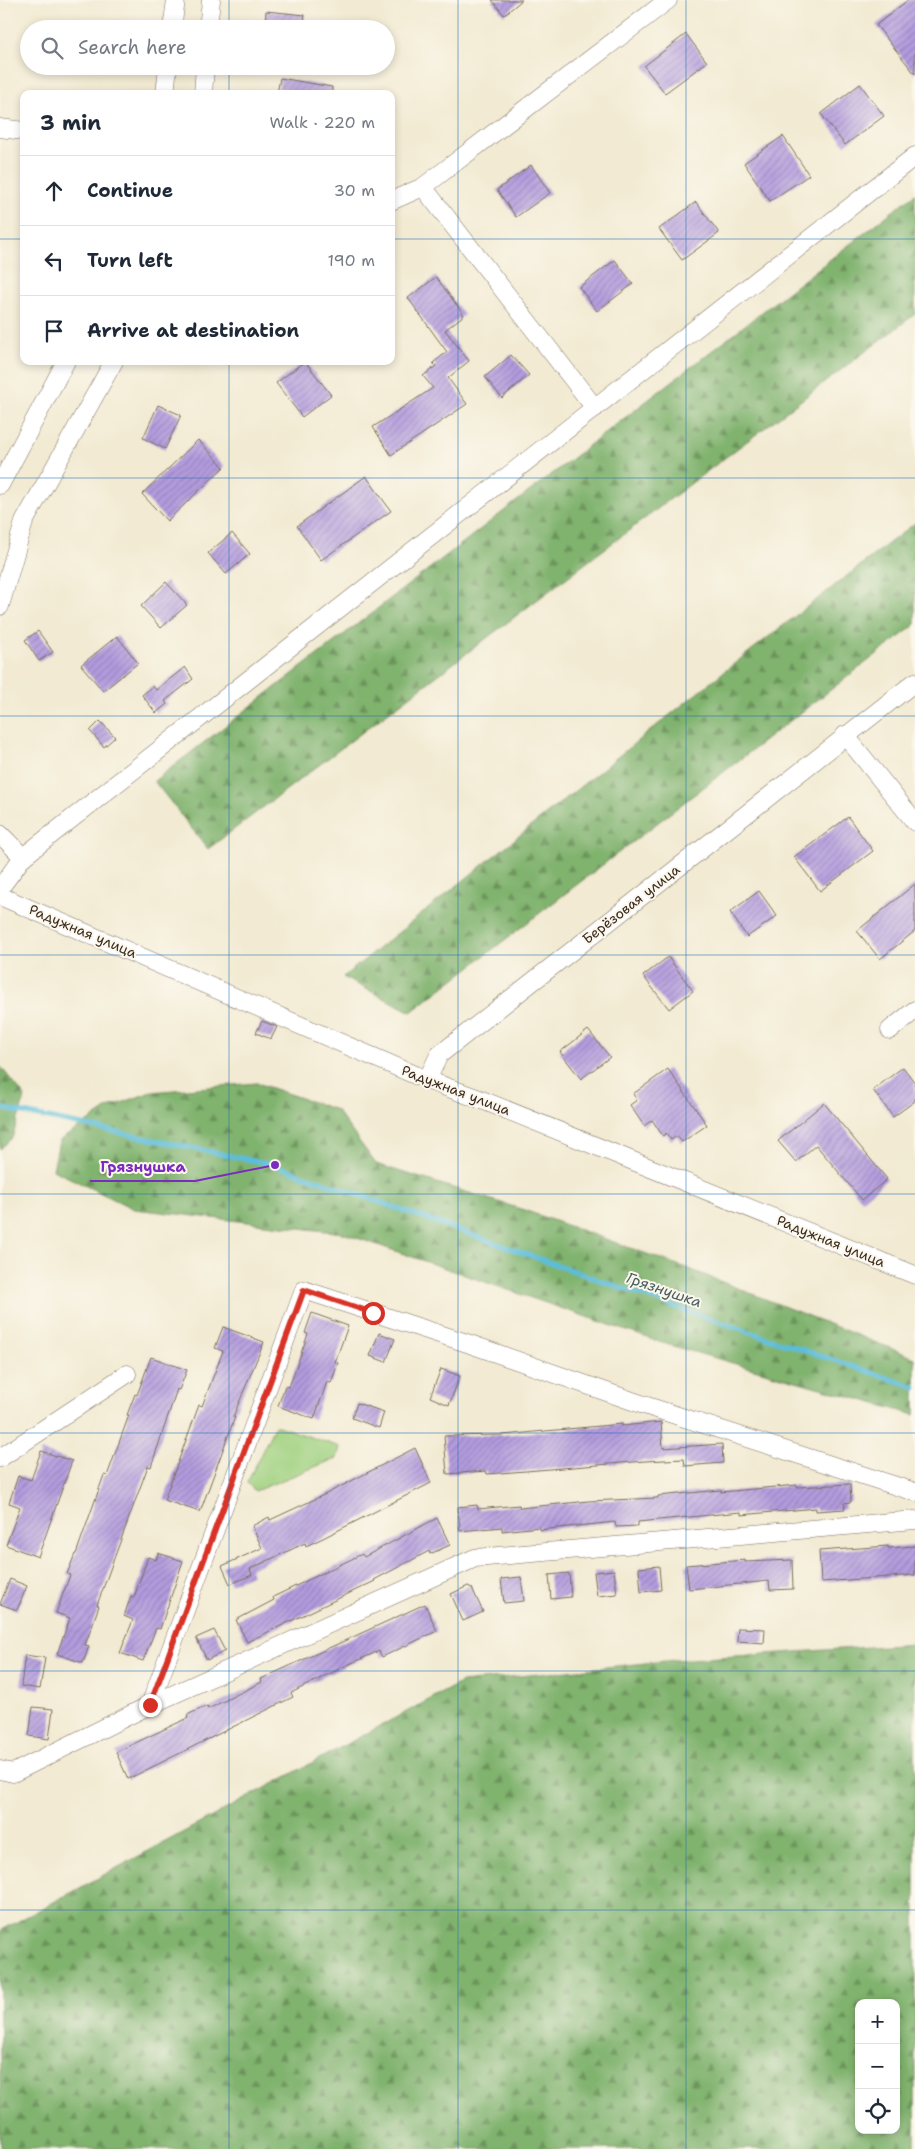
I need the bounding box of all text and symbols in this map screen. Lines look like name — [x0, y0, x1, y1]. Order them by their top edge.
search box — [20, 20, 395, 75]
icon: search — [38, 34, 66, 62]
text: Search here — [78, 35, 187, 60]
text: 3 min — [40, 109, 101, 137]
text: Walk · 220 m — [269, 112, 375, 133]
icon: ahead — [40, 177, 68, 205]
text: Continue — [87, 178, 173, 203]
text: 30 m — [334, 180, 375, 201]
icon: left — [40, 247, 68, 275]
text: Turn left — [87, 248, 173, 273]
text: 190 m — [328, 250, 375, 271]
icon: arrive — [40, 317, 68, 345]
text: Arrive at destination — [87, 318, 299, 343]
street label: Берёзовая улица — [579, 860, 684, 948]
street label: Радужная улица — [26, 900, 140, 962]
street label: Радужная улица — [399, 1061, 513, 1119]
callout: Грязнушка — [90, 1151, 195, 1181]
text: Грязнушка — [100, 1157, 186, 1177]
street label: Радужная улица — [774, 1211, 888, 1271]
water label: Грязнушка — [624, 1268, 704, 1312]
route start — [362, 1302, 385, 1325]
route end — [139, 1694, 162, 1717]
map controls — [855, 1999, 900, 2134]
button: + — [855, 1999, 900, 2044]
button: − — [855, 2044, 900, 2089]
button: locate — [855, 2089, 900, 2134]

